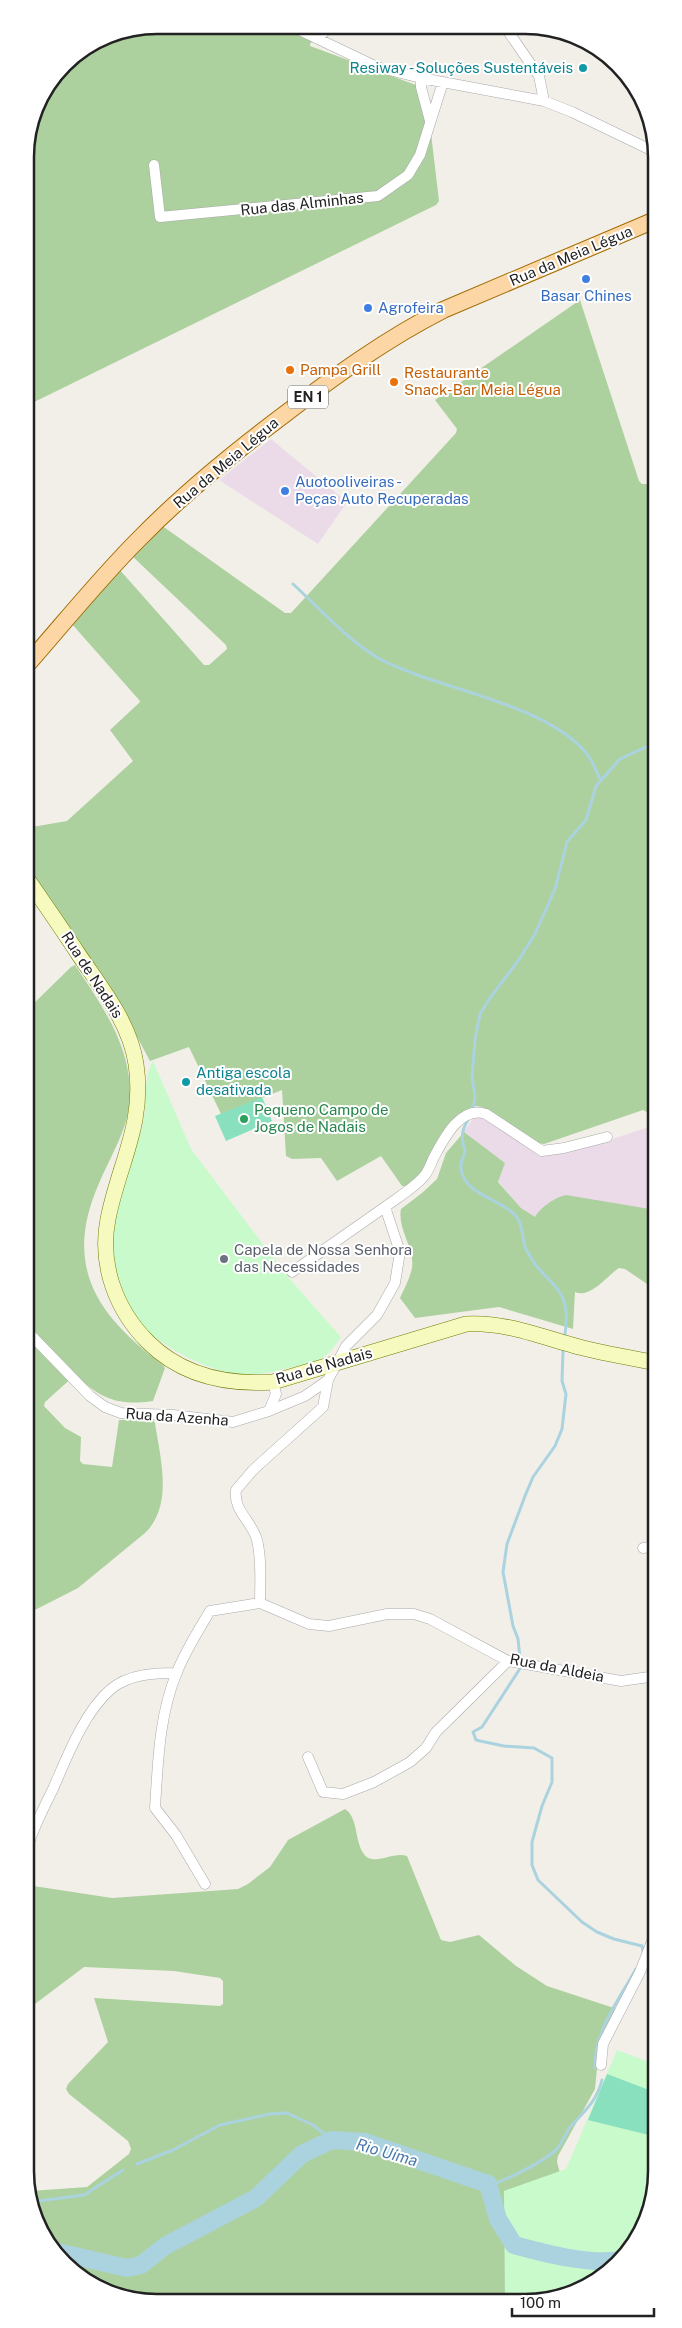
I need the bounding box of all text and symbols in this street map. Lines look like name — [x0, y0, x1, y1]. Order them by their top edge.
place label: Resiway - Soluções Sustentáveis — [350, 59, 573, 76]
marker: Resiway - Soluções Sustentáveis — [577, 62, 589, 74]
street label: Rua das Alminhas — [239, 189, 364, 218]
street label: Rua da Meia Légua — [507, 222, 635, 289]
marker: Basar Chines — [580, 273, 592, 285]
place label: Basar Chines — [540, 287, 632, 304]
place label: Agrofeira — [378, 299, 444, 316]
marker: Agrofeira — [362, 302, 374, 314]
place label: Pampa Grill — [300, 361, 381, 378]
marker: Pampa Grill — [284, 364, 296, 376]
place label: Restaurante Snack-Bar Meia Légua — [404, 364, 561, 398]
marker: Restaurante Snack-Bar Meia Légua — [388, 376, 400, 388]
road number: EN 1 — [288, 386, 328, 408]
street label: Rua da Meia Légua — [170, 414, 282, 511]
place label: Auotooliveiras - Peças Auto Recuperadas — [295, 473, 469, 507]
marker: Auotooliveiras - Peças Auto Recuperadas — [279, 485, 291, 497]
street label: Rua de Nadais — [58, 928, 127, 1021]
place label: Antiga escola desativada — [196, 1064, 291, 1098]
marker: Antiga escola desativada — [180, 1076, 192, 1088]
place label: Pequeno Campo de Jogos de Nadais — [254, 1101, 388, 1135]
marker: Pequeno Campo de Jogos de Nadais — [238, 1113, 250, 1125]
place label: Capela de Nossa Senhora das Necessidades — [234, 1241, 412, 1275]
marker: Capela de Nossa Senhora das Necessidades — [218, 1253, 230, 1265]
street label: Rua de Nadais — [274, 1344, 374, 1387]
street label: Rua da Azenha — [125, 1404, 229, 1429]
street label: Rua da Aldeia — [509, 1650, 606, 1685]
water label: Rio Uíma — [354, 2135, 420, 2170]
scale bar — [512, 2286, 654, 2318]
text: 100 m — [520, 2294, 561, 2311]

